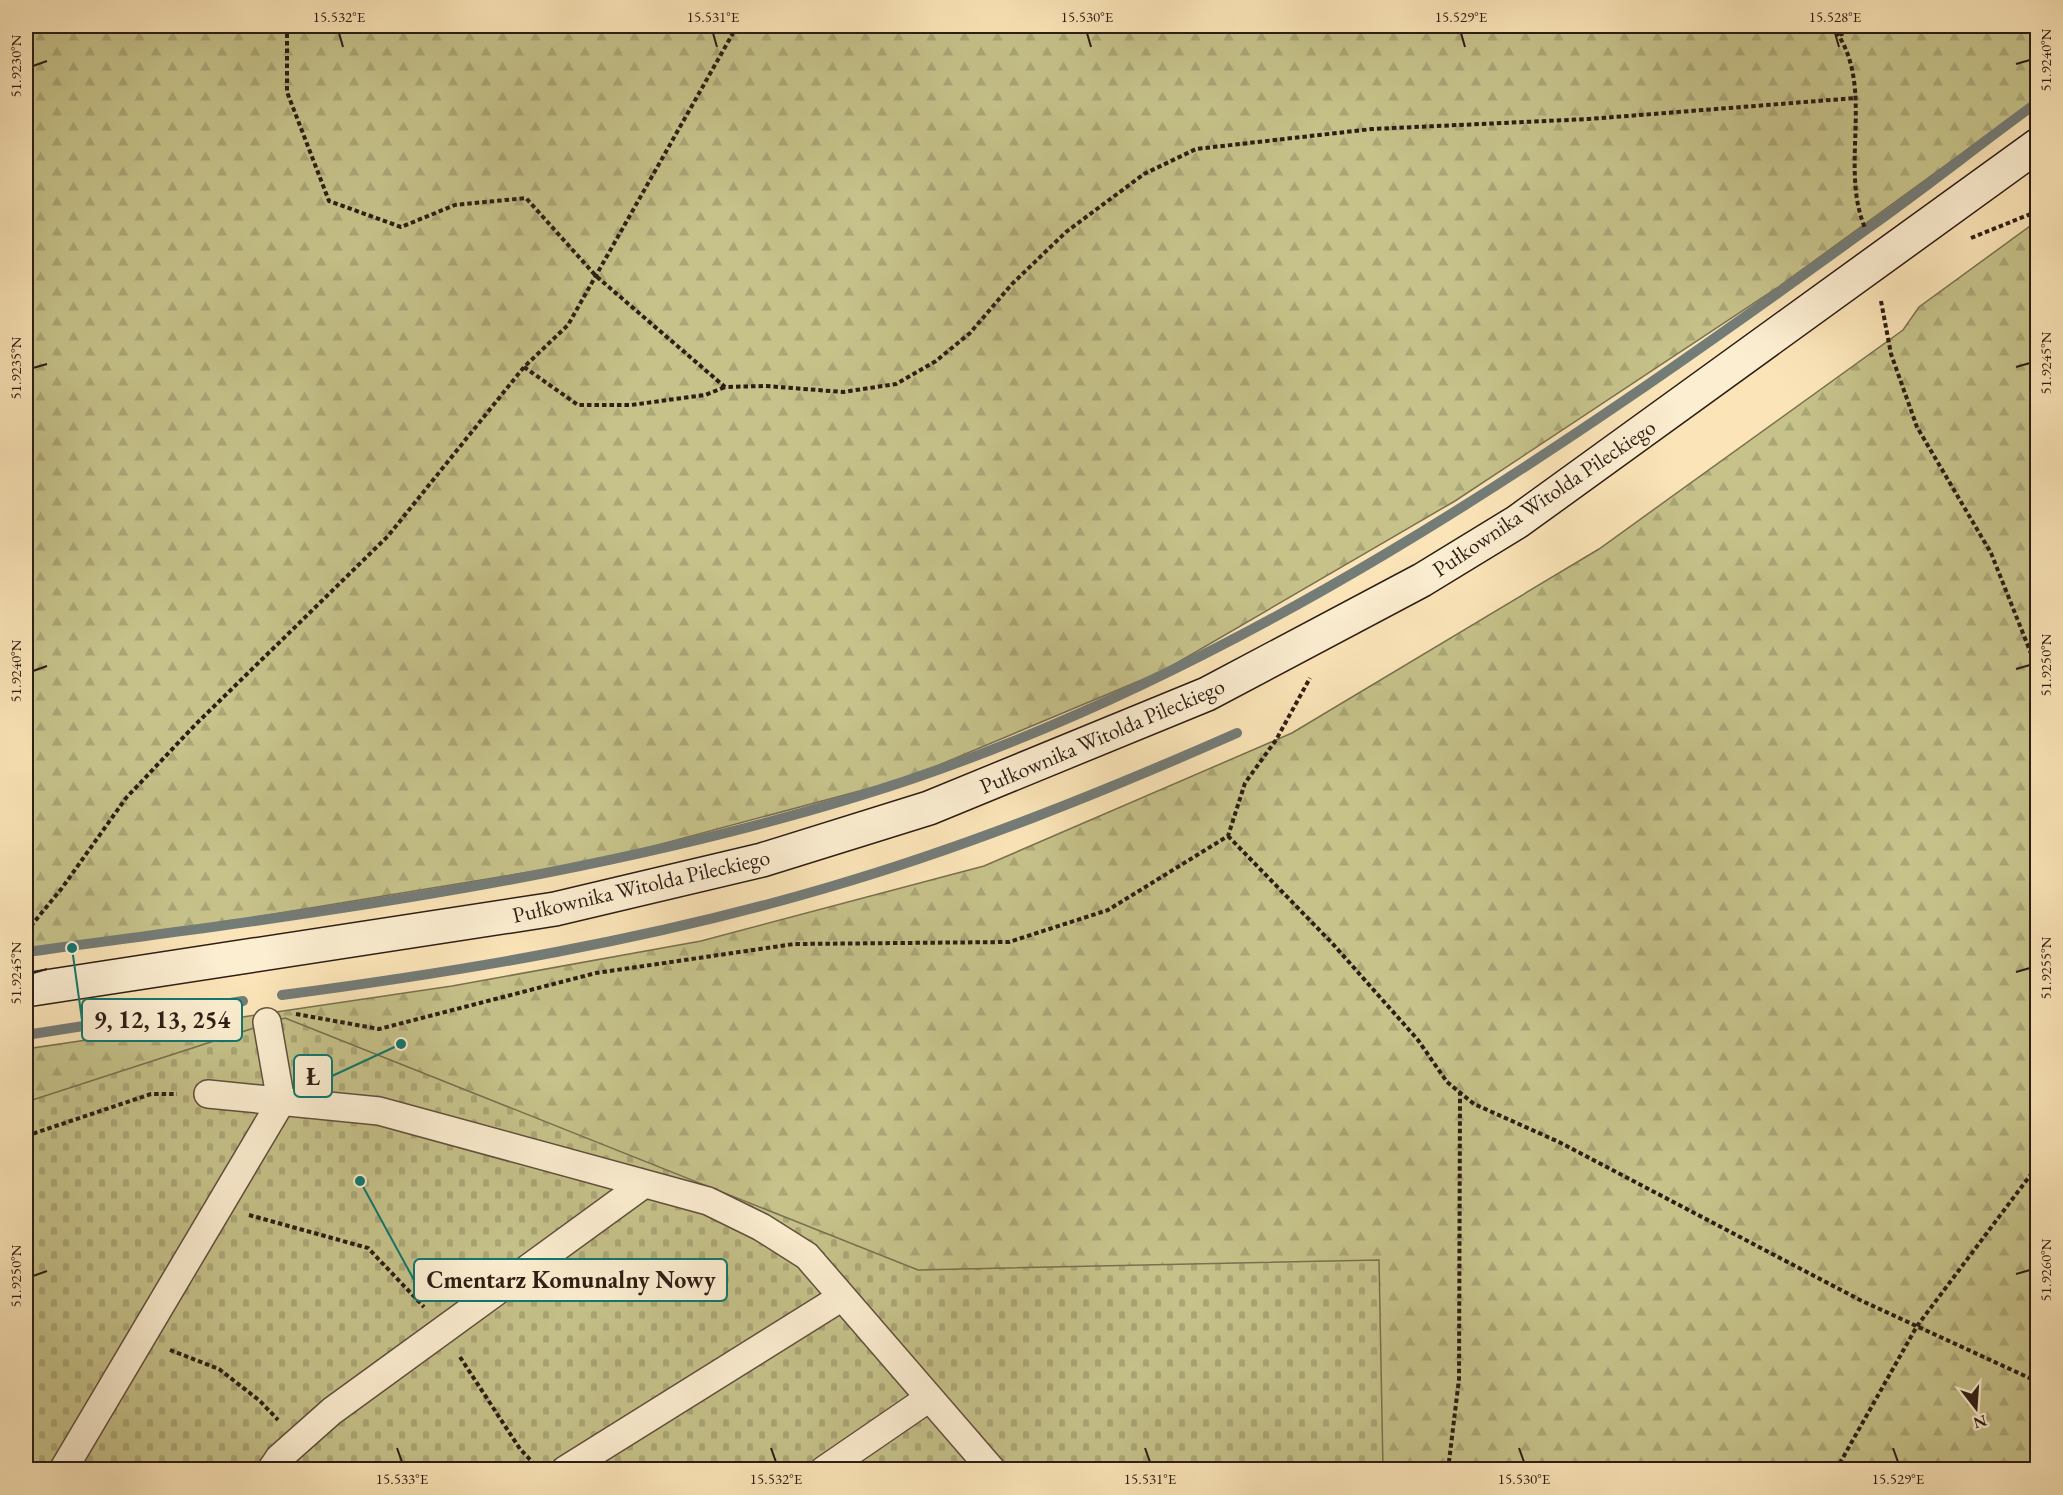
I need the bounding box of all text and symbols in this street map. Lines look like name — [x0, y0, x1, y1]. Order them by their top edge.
text: 15.532°E — [313, 7, 366, 26]
text: 15.531°E — [687, 7, 740, 26]
text: 15.530°E — [1061, 7, 1114, 26]
text: 15.529°E — [1435, 7, 1488, 26]
text: 15.528°E — [1809, 7, 1862, 26]
text: 51.9240°N — [2036, 28, 2055, 91]
text: 51.9230°N — [6, 34, 25, 97]
text: 51.9245°N — [2036, 331, 2055, 394]
text: 51.9235°N — [6, 336, 25, 399]
street label: Pułkownika Witolda Pileckiego — [1427, 412, 1661, 584]
text: 51.9250°N — [2036, 633, 2055, 696]
text: 51.9240°N — [6, 639, 25, 702]
street label: Pułkownika Witolda Pileckiego — [975, 671, 1229, 801]
street label: Pułkownika Witolda Pileckiego — [509, 842, 773, 930]
text: 51.9255°N — [2036, 936, 2055, 999]
text: 51.9245°N — [6, 941, 25, 1004]
callout: 9, 12, 13, 254 — [82, 999, 242, 1041]
text: 9, 12, 13, 254 — [94, 1004, 231, 1035]
callout: Ł — [294, 1055, 332, 1097]
text: Ł — [306, 1061, 320, 1092]
text: 51.9260°N — [2036, 1238, 2055, 1301]
text: 51.9250°N — [6, 1244, 25, 1307]
callout: Cmentarz Komunalny Nowy — [414, 1259, 727, 1301]
text: Cmentarz Komunalny Nowy — [427, 1264, 716, 1296]
north arrow — [1946, 1378, 2006, 1438]
text: N — [1971, 1410, 1990, 1434]
text: 15.533°E — [376, 1469, 429, 1488]
text: 15.532°E — [750, 1469, 803, 1488]
text: 15.531°E — [1124, 1469, 1177, 1488]
text: 15.530°E — [1498, 1469, 1551, 1488]
text: 15.529°E — [1872, 1469, 1925, 1488]

